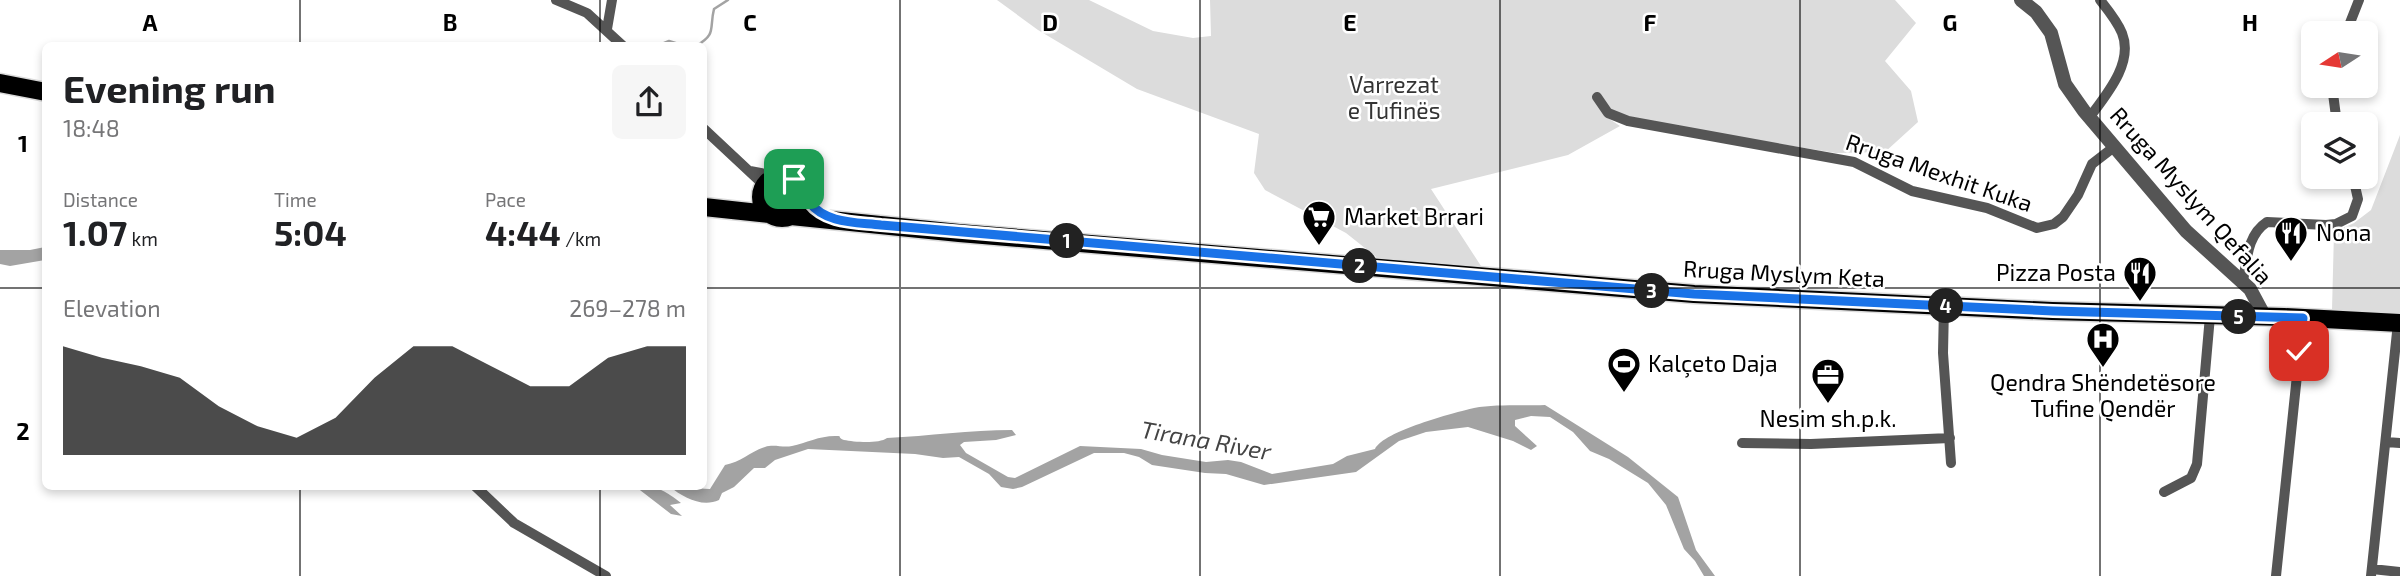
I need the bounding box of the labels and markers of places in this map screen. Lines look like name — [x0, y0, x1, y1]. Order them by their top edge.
pin — [764, 149, 824, 209]
supermarket icon: Market Brrari — [1300, 198, 1338, 247]
place label: Market Brrari — [1344, 202, 1484, 230]
restaurant icon: Nona — [2272, 214, 2310, 263]
place label: Nona — [2316, 218, 2371, 246]
pin: 1 — [1050, 224, 1084, 258]
pin: 2 — [1342, 248, 1378, 284]
restaurant icon: Pizza Posta — [2121, 254, 2159, 303]
place label: Pizza Posta — [1996, 258, 2116, 286]
pin: 3 — [1634, 274, 1670, 308]
pin: 4 — [1928, 288, 1964, 324]
pin: 5 — [2222, 300, 2256, 334]
hospital icon: Qendra Shëndetësore Tufine Qendër — [2084, 320, 2122, 369]
pin — [2269, 321, 2329, 381]
sports icon: Kalçeto Daja — [1605, 345, 1643, 394]
place label: Kalçeto Daja — [1648, 349, 1778, 378]
office icon: Nesim sh.p.k. — [1809, 356, 1847, 405]
place label: Qendra Shëndetësore Tufine Qendër — [1990, 368, 2216, 422]
place label: Nesim sh.p.k. — [1759, 404, 1897, 432]

